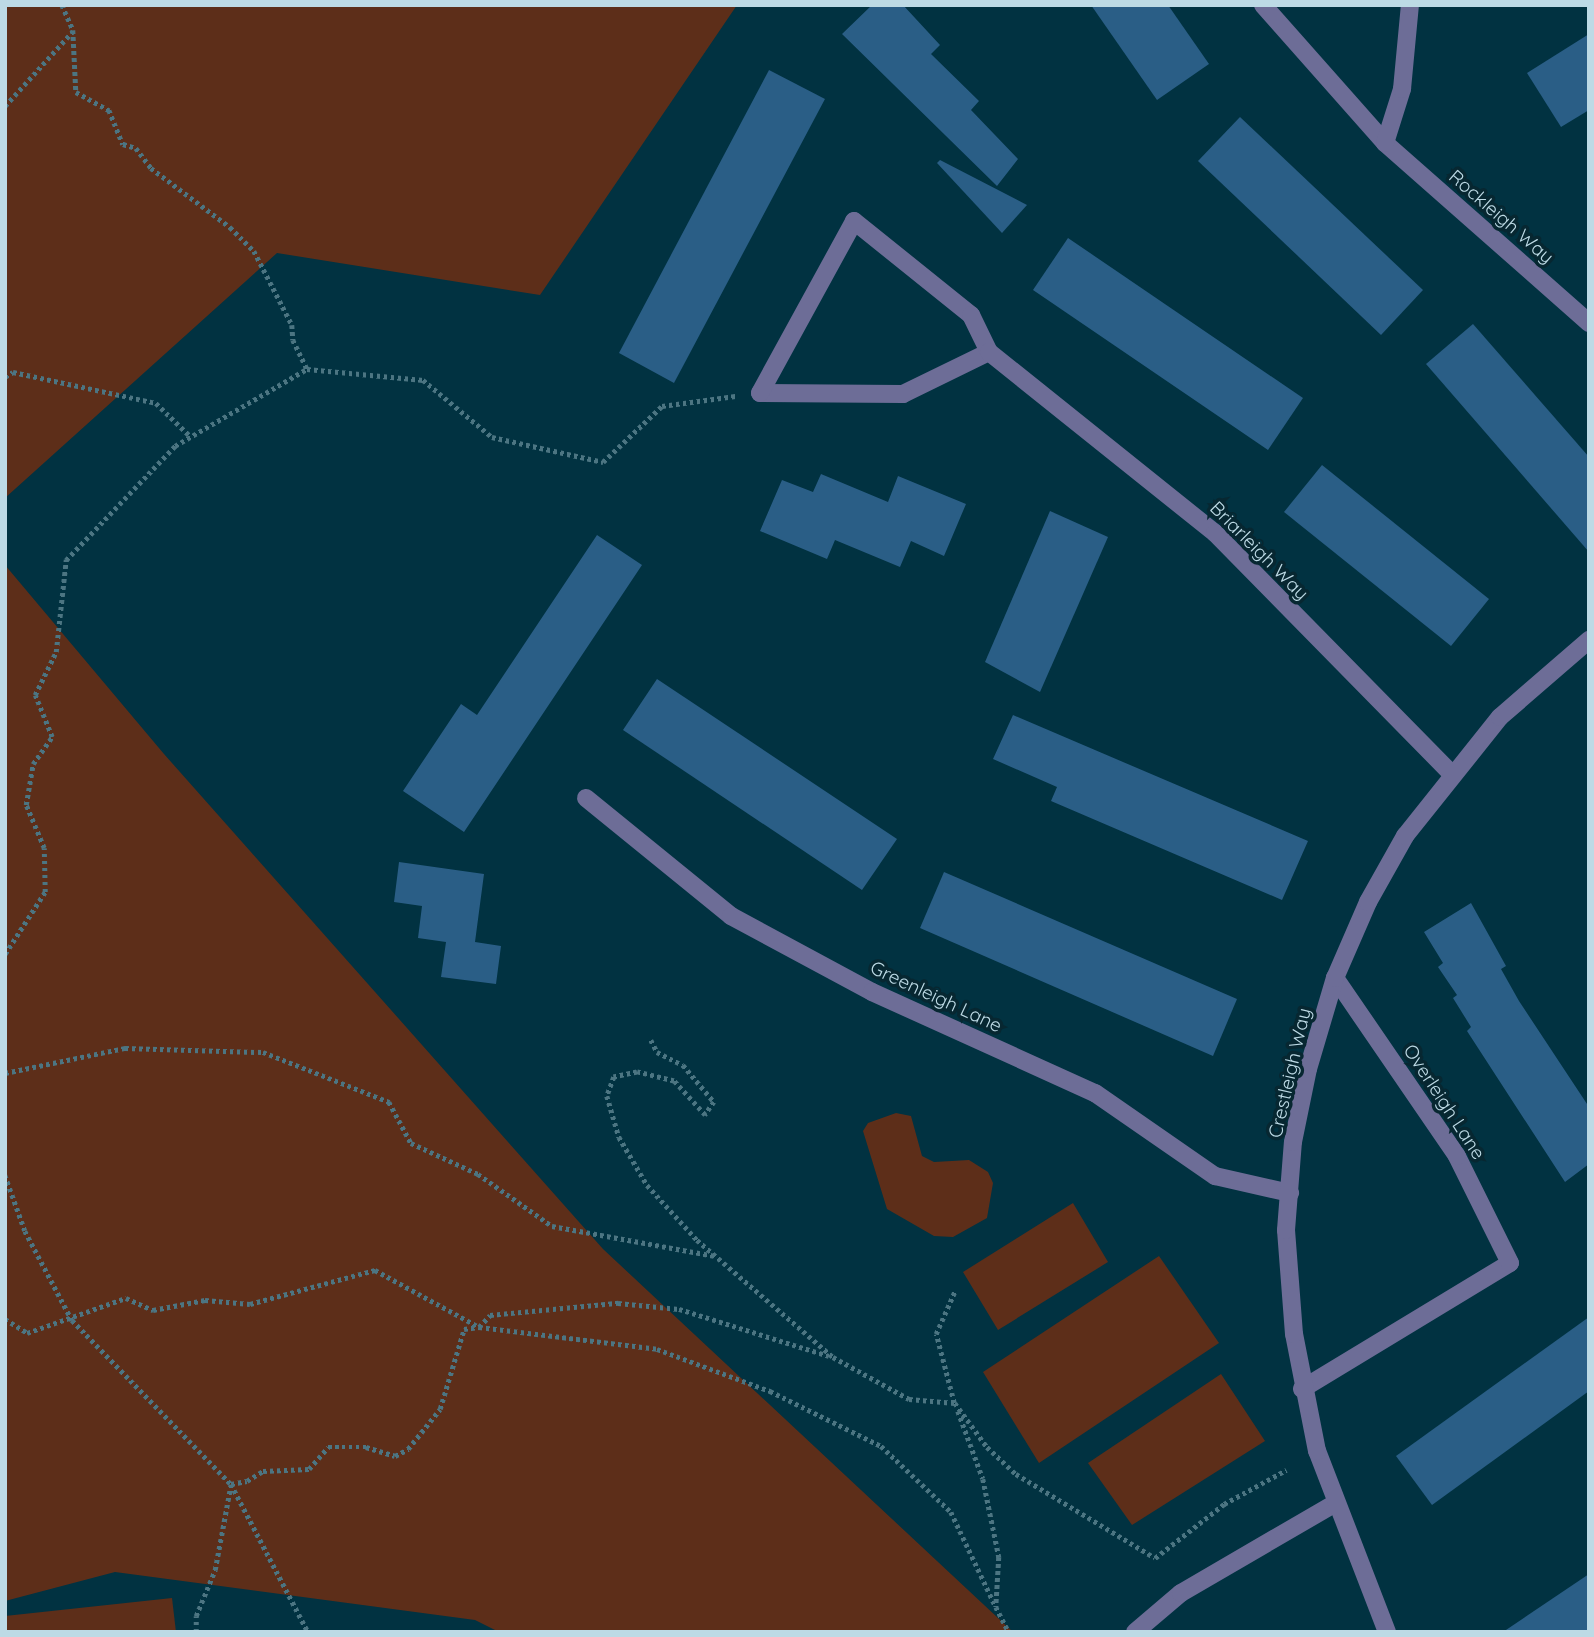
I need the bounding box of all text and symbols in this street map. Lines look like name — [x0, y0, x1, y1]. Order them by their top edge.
street label: Rockleigh Way — [1444, 165, 1558, 269]
street label: Briarleigh Way — [1205, 497, 1313, 605]
street label: Greenleigh Lane — [867, 957, 1005, 1037]
street label: Crestleigh Way — [1264, 1006, 1316, 1140]
street label: Overleigh Lane — [1398, 1040, 1490, 1164]

